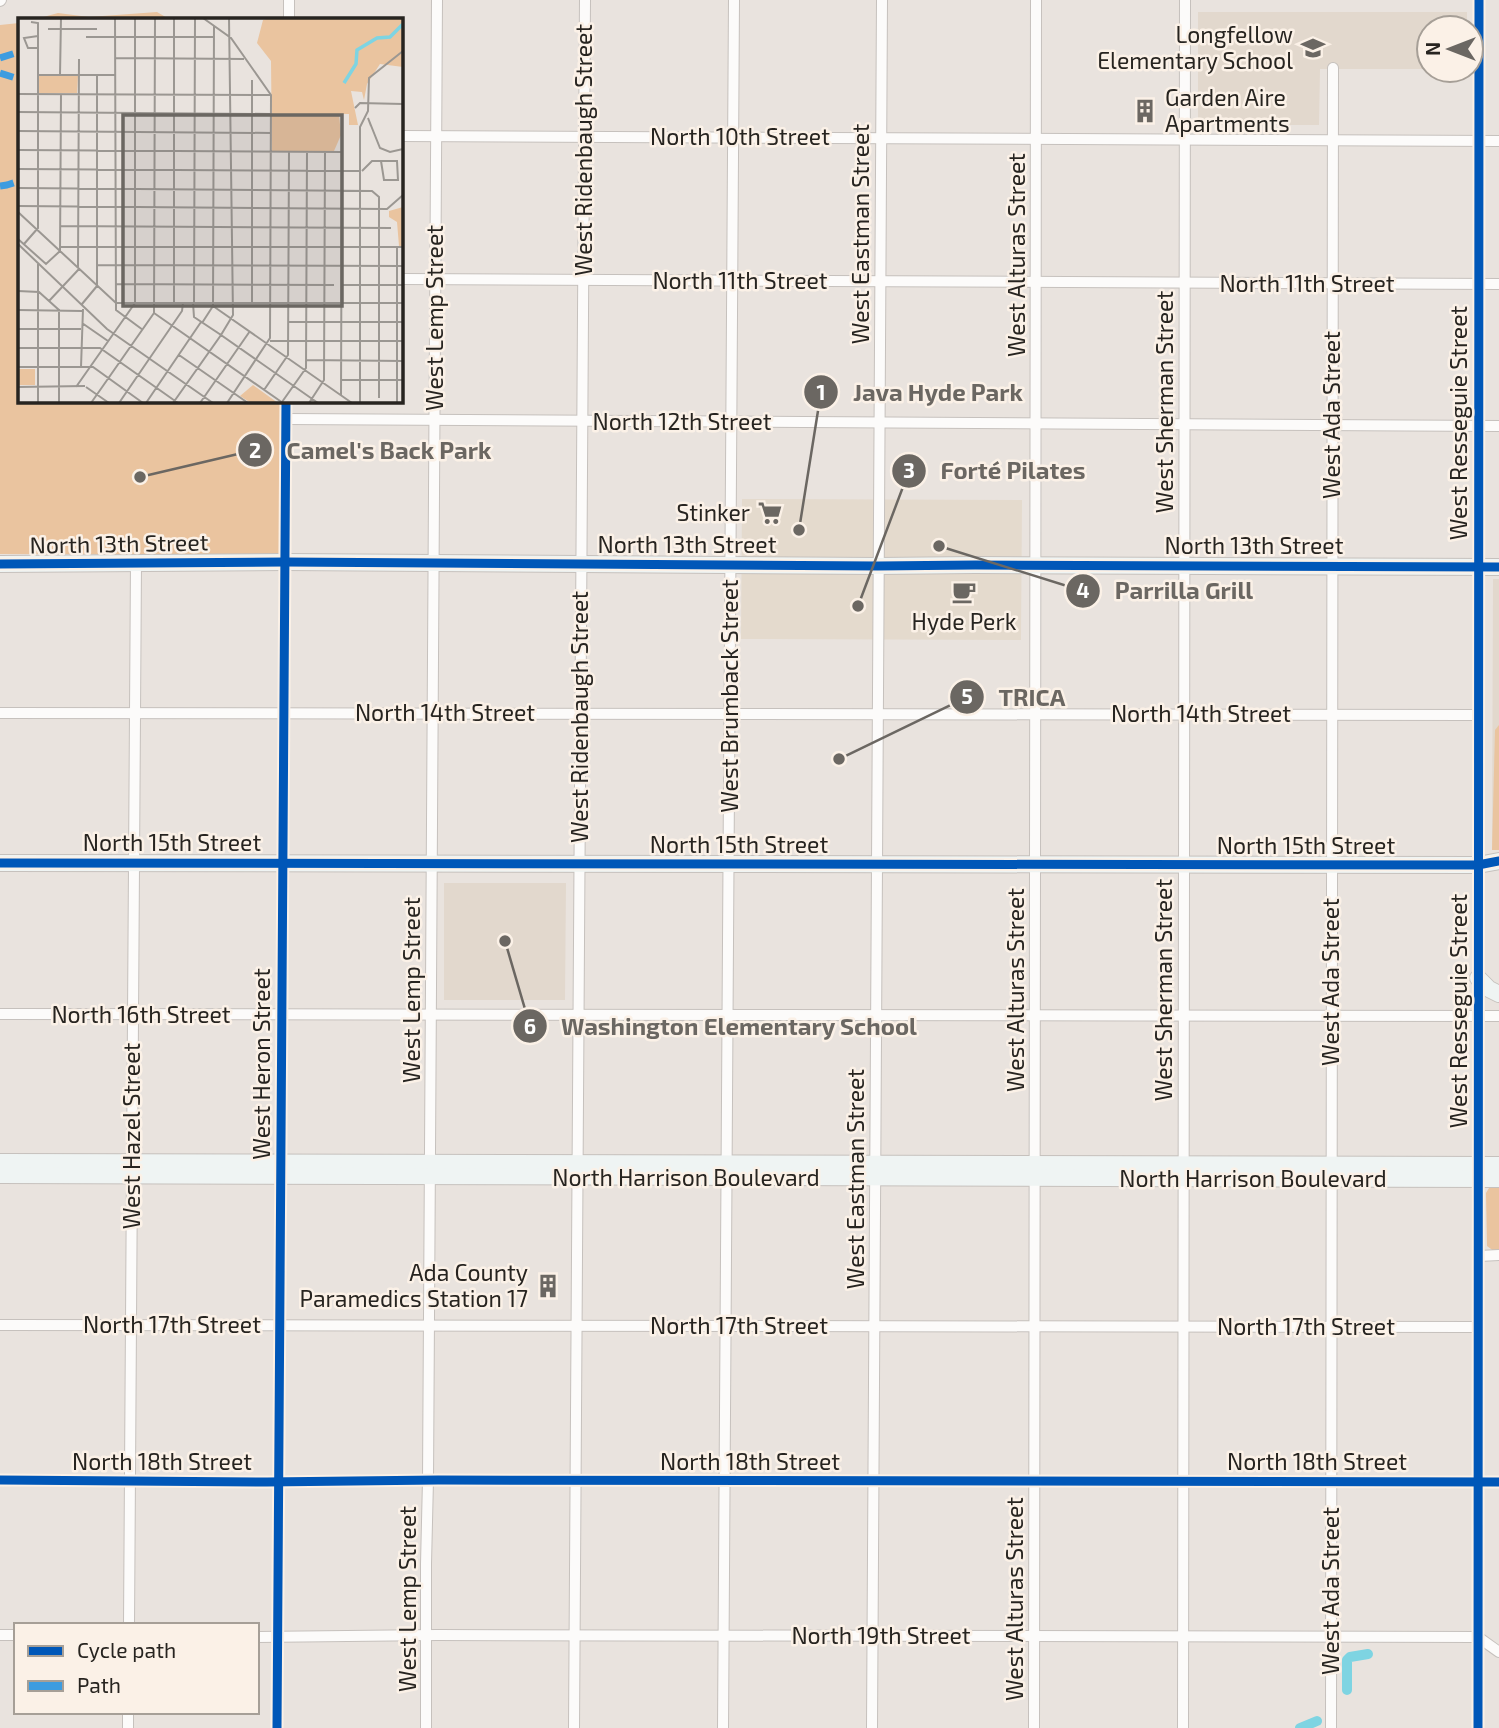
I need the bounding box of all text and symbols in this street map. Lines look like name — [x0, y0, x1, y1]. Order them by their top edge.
north arrow — [1415, 14, 1485, 84]
inset map — [18, 18, 402, 402]
place label: Longfellow Elementary School — [1097, 20, 1293, 74]
street label: West Ridenbaugh Street — [569, 24, 597, 276]
school or university icon: Longfellow Elementary School — [1299, 34, 1327, 62]
text: N — [1421, 42, 1444, 56]
place label: Garden Aire Apartments — [1165, 83, 1290, 137]
building icon: Garden Aire Apartments — [1131, 97, 1159, 125]
street label: North 10th Street — [650, 122, 830, 150]
street label: West Eastman Street — [846, 124, 874, 344]
street label: West Alturas Street — [1002, 153, 1030, 357]
street label: West Lemp Street — [420, 225, 448, 411]
street label: North 11th Street — [652, 266, 828, 294]
street label: North 11th Street — [1219, 269, 1395, 297]
street label: West Sherman Street — [1150, 291, 1178, 513]
street label: West Resseguie Street — [1444, 305, 1472, 540]
street label: West Ada Street — [1317, 331, 1345, 499]
callout: Java Hyde Park — [804, 370, 1036, 415]
text: Java Hyde Park — [853, 377, 1024, 406]
text: 1 — [816, 379, 826, 404]
street label: North 12th Street — [592, 407, 772, 435]
callout: Camel's Back Park — [238, 428, 506, 473]
text: Camel's Back Park — [287, 435, 492, 464]
text: 2 — [249, 437, 261, 462]
callout: Forté Pilates — [891, 448, 1099, 493]
text: Forté Pilates — [940, 455, 1086, 484]
text: 3 — [903, 457, 915, 482]
place label: Stinker — [676, 498, 750, 526]
supermarket icon: Stinker — [756, 499, 784, 527]
street label: North 13th Street — [29, 527, 209, 559]
street label: North 13th Street — [598, 530, 777, 558]
street label: North 13th Street — [1165, 531, 1344, 559]
callout: Parrilla Grill — [1066, 568, 1267, 613]
text: Parrilla Grill — [1115, 575, 1253, 604]
text: 4 — [1076, 577, 1090, 602]
cafe icon: Hyde Perk — [950, 578, 978, 606]
street label: West Brumback Street — [715, 579, 743, 813]
street label: West Ridenbaugh Street — [565, 591, 593, 843]
place label: Hyde Perk — [912, 607, 1017, 635]
callout: TRICA — [950, 675, 1080, 720]
text: TRICA — [999, 682, 1066, 711]
text: 5 — [961, 683, 973, 708]
street label: North 14th Street — [355, 698, 535, 726]
street label: North 14th Street — [1111, 699, 1291, 727]
street label: North 15th Street — [83, 828, 261, 856]
street label: North 15th Street — [650, 830, 828, 858]
street label: North 15th Street — [1217, 831, 1395, 859]
street label: West Sherman Street — [1149, 879, 1177, 1101]
street label: West Alturas Street — [1001, 888, 1029, 1092]
street label: West Resseguie Street — [1444, 893, 1472, 1128]
street label: West Lemp Street — [397, 897, 425, 1083]
street label: West Ada Street — [1316, 898, 1344, 1066]
street label: West Heron Street — [247, 968, 275, 1160]
street label: North 16th Street — [51, 1000, 231, 1028]
callout: Washington Elementary School — [512, 1004, 932, 1049]
text: Washington Elementary School — [561, 1011, 917, 1040]
text: 6 — [524, 1013, 536, 1038]
street label: West Hazel Street — [117, 1042, 145, 1229]
street label: West Eastman Street — [841, 1069, 869, 1289]
street label: North Harrison Boulevard — [552, 1163, 820, 1191]
street label: North Harrison Boulevard — [1119, 1164, 1387, 1192]
place label: Ada County Paramedics Station 17 — [299, 1258, 528, 1312]
building icon: Ada County Paramedics Station 17 — [534, 1272, 562, 1300]
street label: North 17th Street — [83, 1310, 261, 1338]
street label: North 17th Street — [650, 1311, 828, 1339]
street label: North 17th Street — [1217, 1312, 1395, 1340]
street label: North 18th Street — [72, 1447, 252, 1475]
street label: North 18th Street — [660, 1447, 840, 1475]
street label: North 18th Street — [1227, 1447, 1407, 1475]
street label: West Alturas Street — [1000, 1497, 1028, 1701]
street label: West Lemp Street — [393, 1506, 421, 1692]
street label: West Ada Street — [1316, 1507, 1344, 1675]
street label: North 19th Street — [791, 1621, 971, 1649]
legend — [14, 1623, 259, 1714]
text: Cycle path — [77, 1637, 176, 1662]
text: Path — [77, 1672, 121, 1697]

